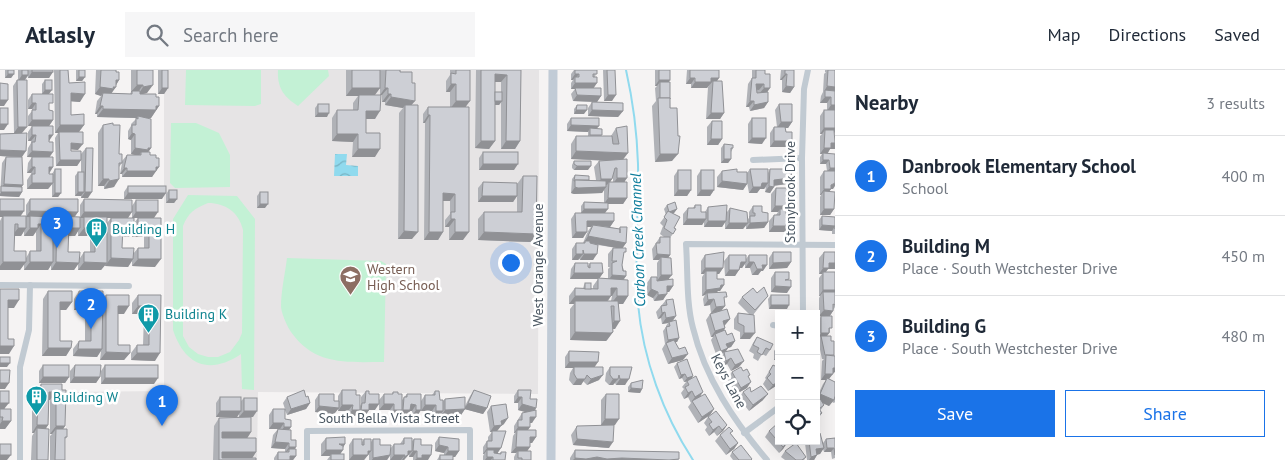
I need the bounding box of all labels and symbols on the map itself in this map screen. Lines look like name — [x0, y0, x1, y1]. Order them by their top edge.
street label: Stonybrook Drive — [781, 141, 799, 243]
water label: Carbon Creek Channel — [626, 173, 649, 307]
street label: West Orange Avenue — [529, 203, 547, 327]
pin: 3 — [41, 207, 73, 248]
building icon: Building H — [84, 217, 108, 248]
place label: Building H — [112, 220, 175, 238]
your location — [498, 250, 524, 276]
place label: Western High School — [367, 260, 440, 294]
school or university icon: Western High School — [339, 265, 363, 296]
pin: 2 — [75, 288, 107, 329]
building icon: Building K — [137, 302, 161, 333]
place label: Building K — [165, 305, 228, 323]
street label: Keys Lane — [707, 351, 751, 411]
building icon: Building W — [25, 385, 49, 416]
pin: 1 — [146, 385, 178, 426]
place label: Building W — [53, 388, 118, 406]
street label: South Bella Vista Street — [318, 409, 460, 427]

